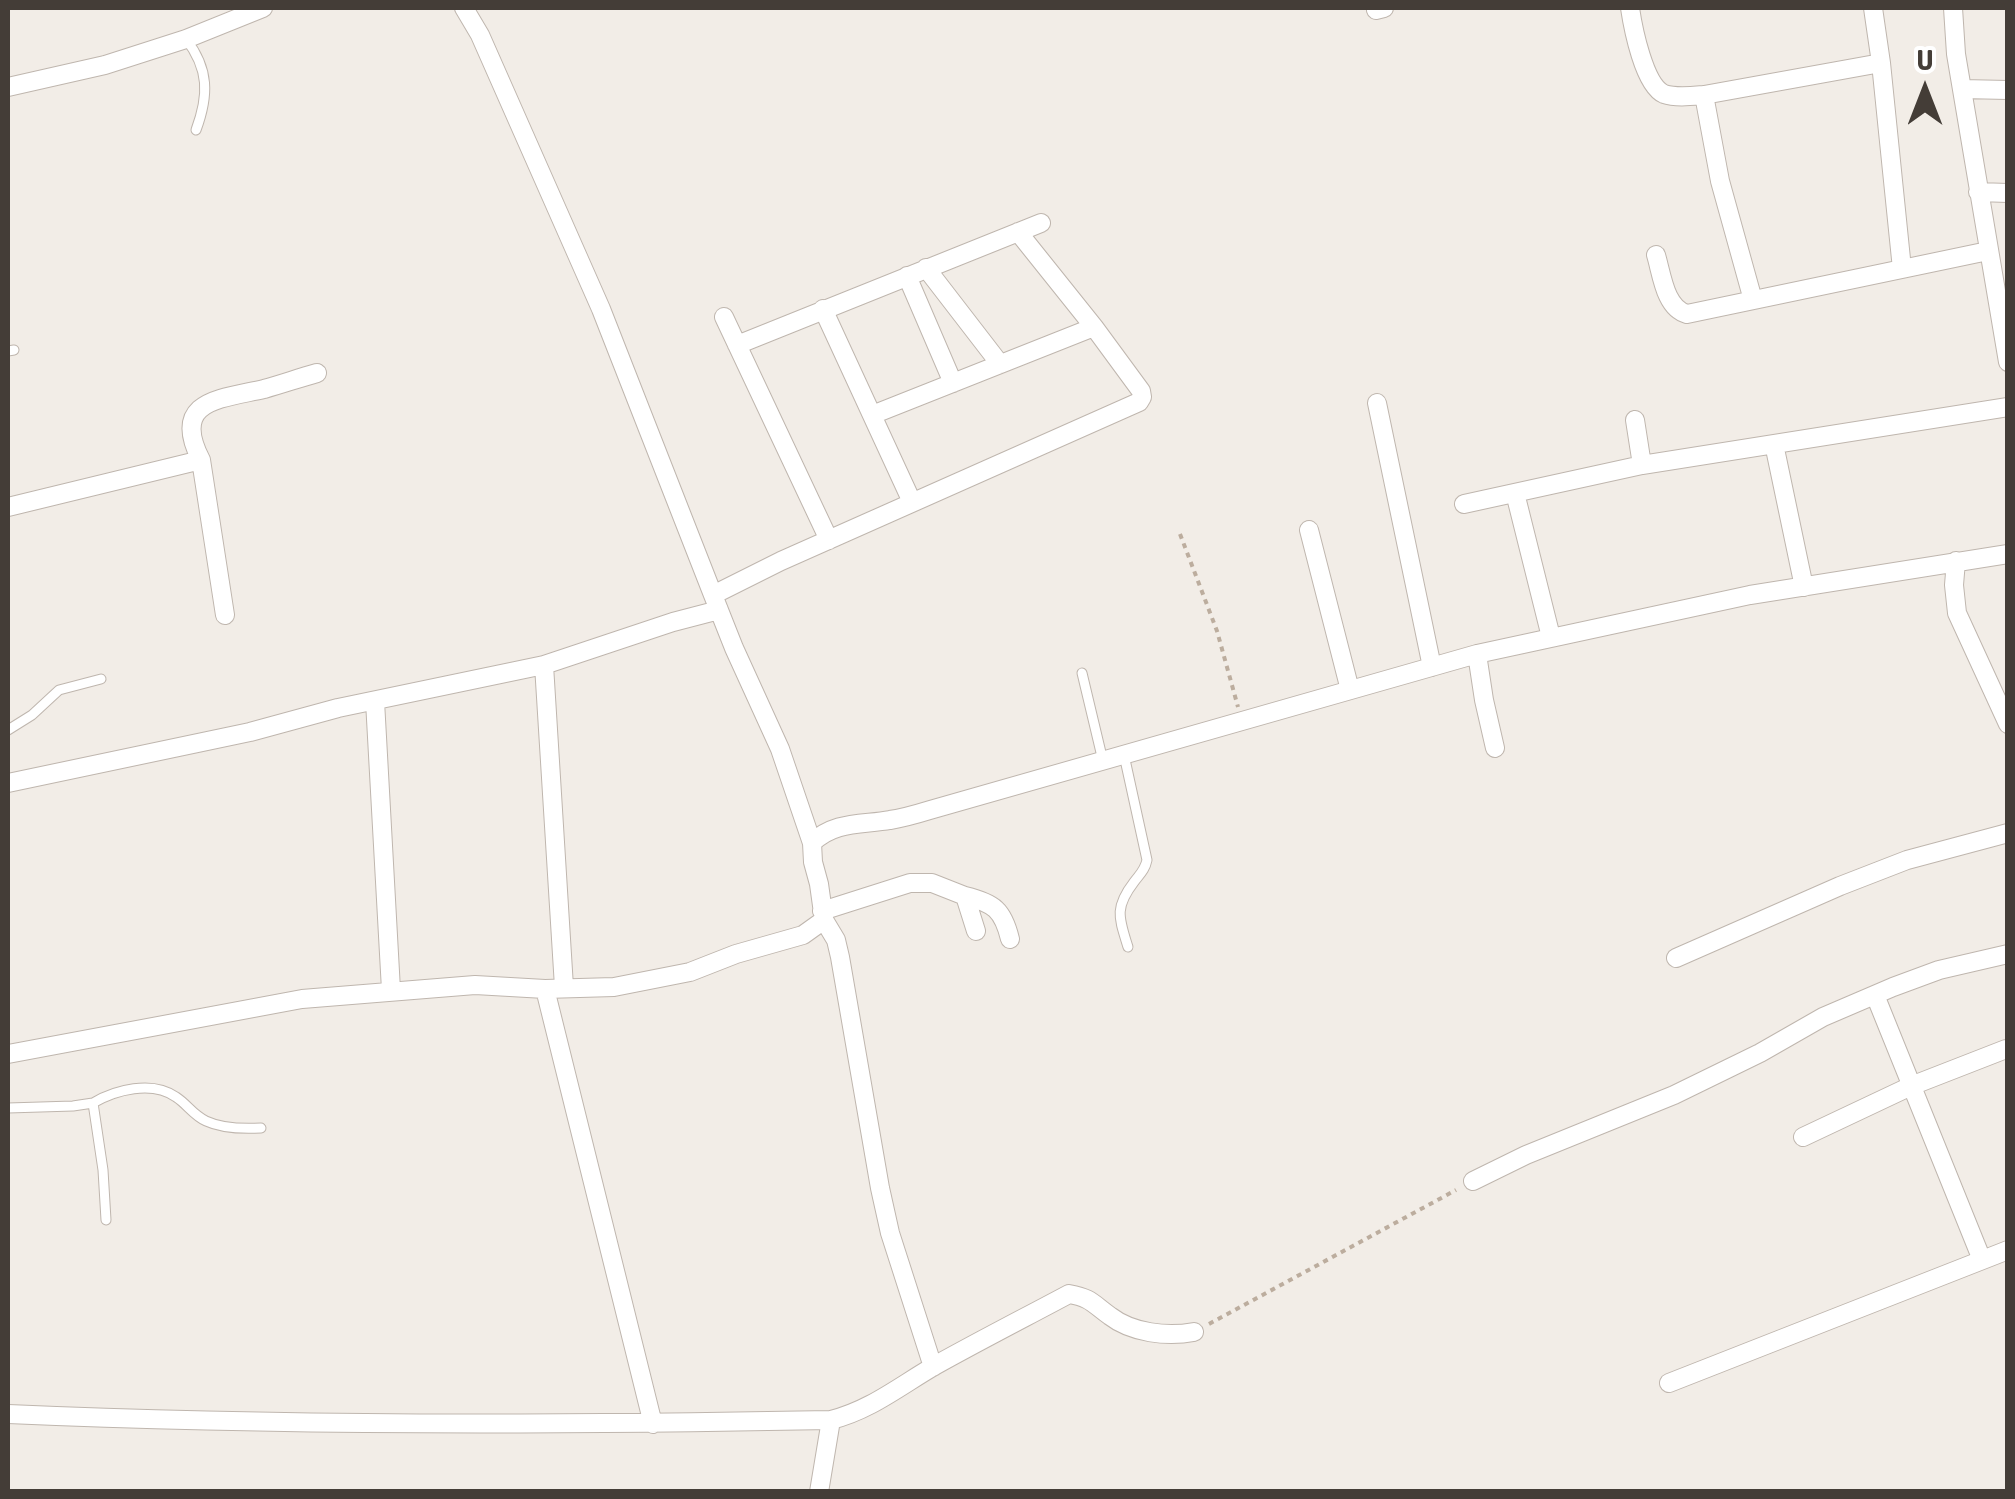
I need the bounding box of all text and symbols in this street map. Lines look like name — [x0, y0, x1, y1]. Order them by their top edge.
north arrow — [1875, 40, 1975, 140]
text: U — [1917, 44, 1933, 76]

